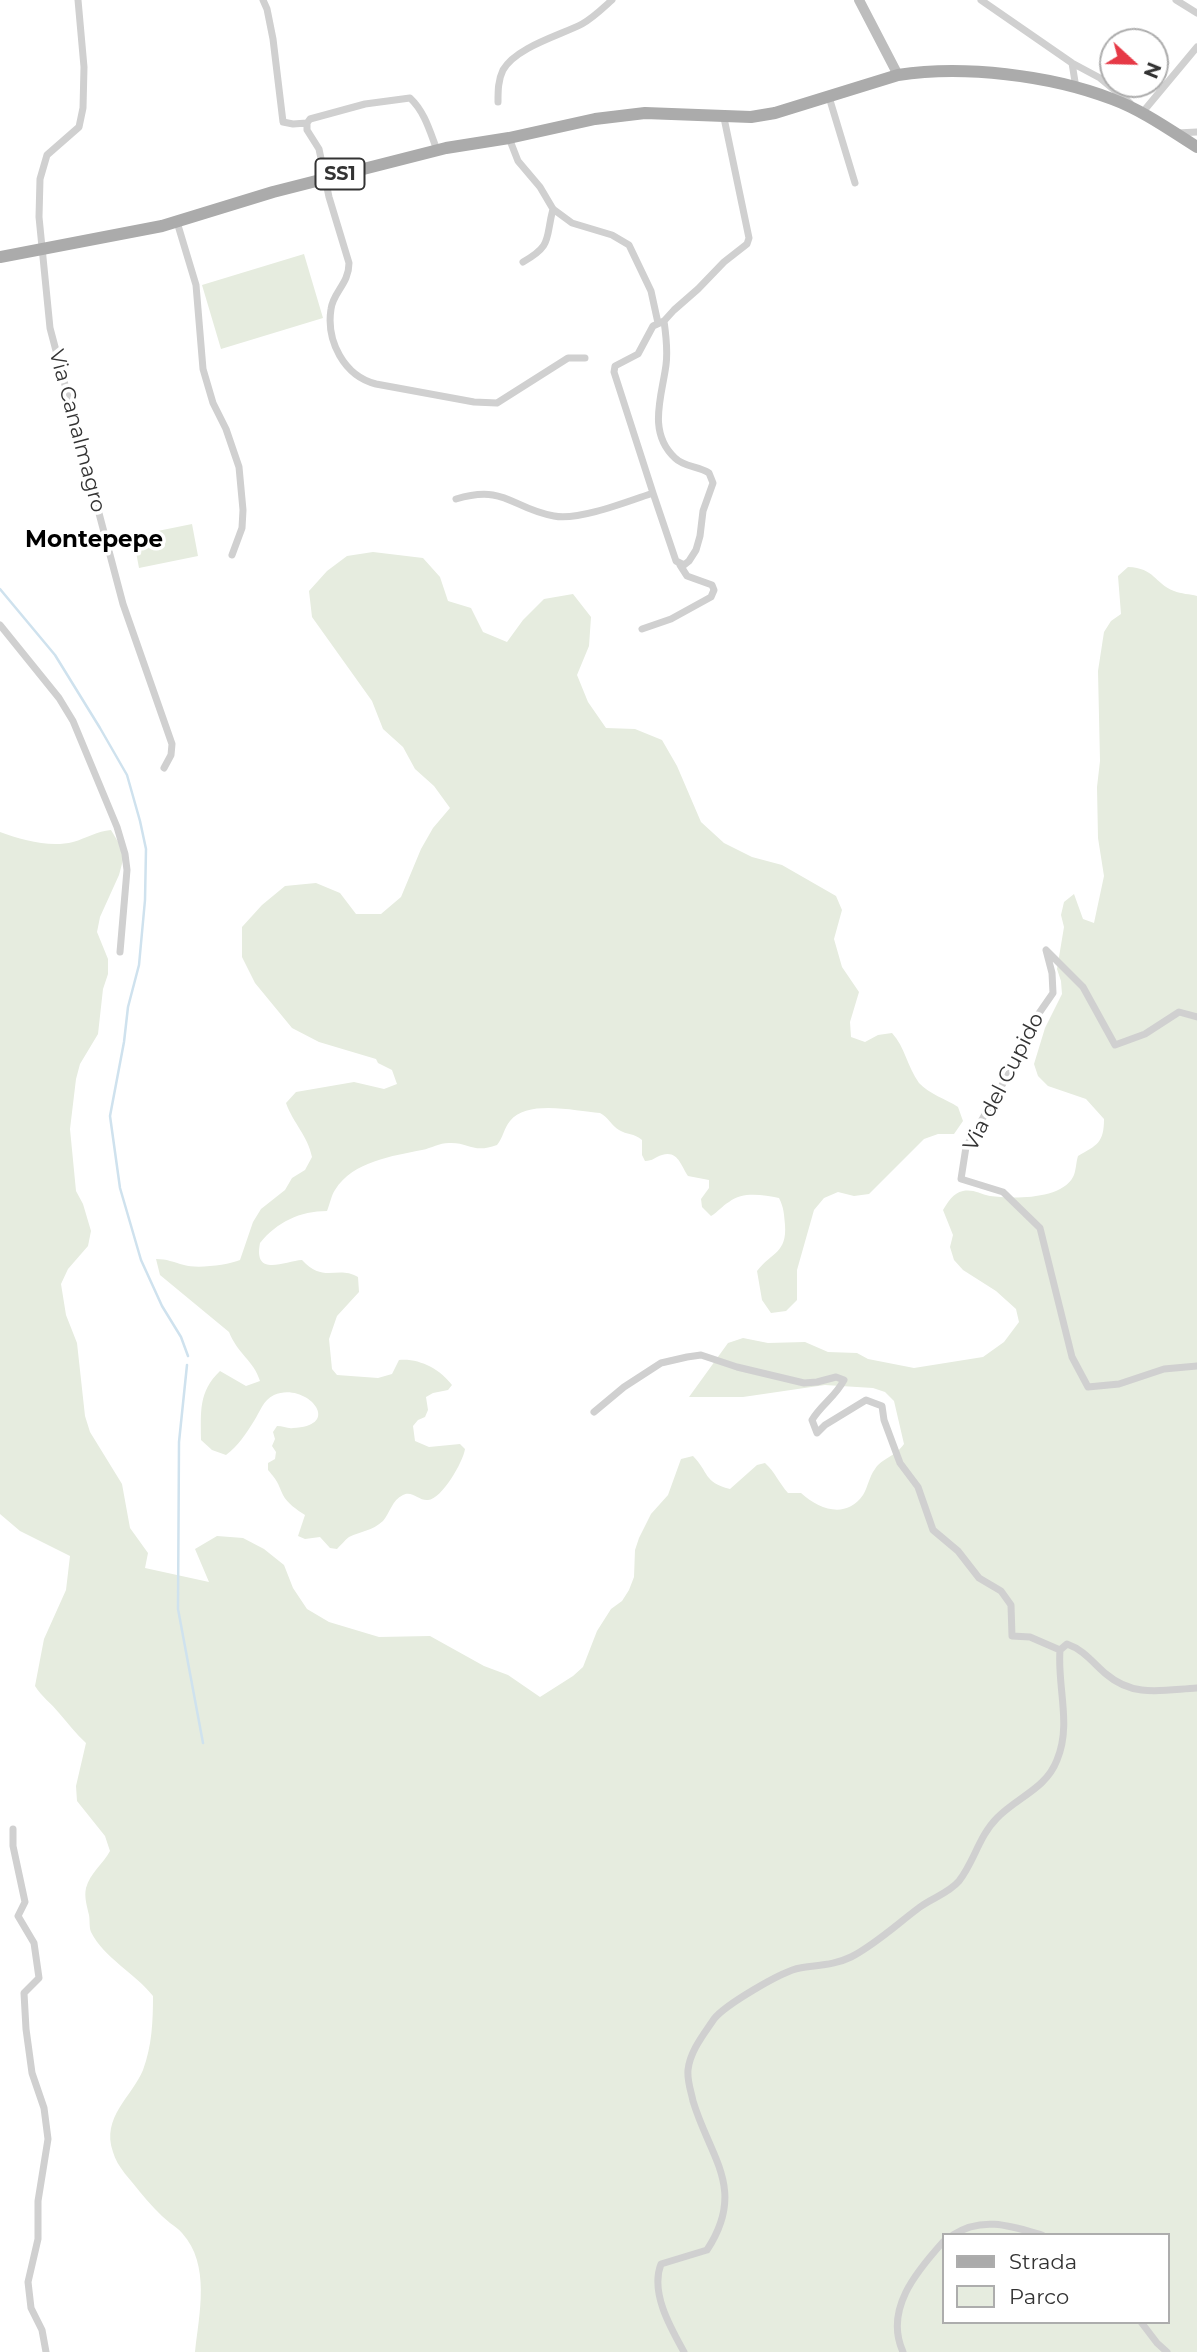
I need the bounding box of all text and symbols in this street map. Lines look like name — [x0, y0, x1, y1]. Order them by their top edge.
north arrow — [1099, 28, 1169, 98]
text: N — [1139, 59, 1166, 82]
road number: SS1 — [316, 158, 364, 190]
street label: Via Canalmagro — [43, 347, 111, 515]
district label: Montepepe — [25, 526, 163, 554]
street label: Via del Cupido — [958, 1009, 1050, 1155]
legend — [942, 2233, 1169, 2324]
text: Strada — [1009, 2249, 1077, 2274]
text: Parco — [1009, 2284, 1069, 2309]

